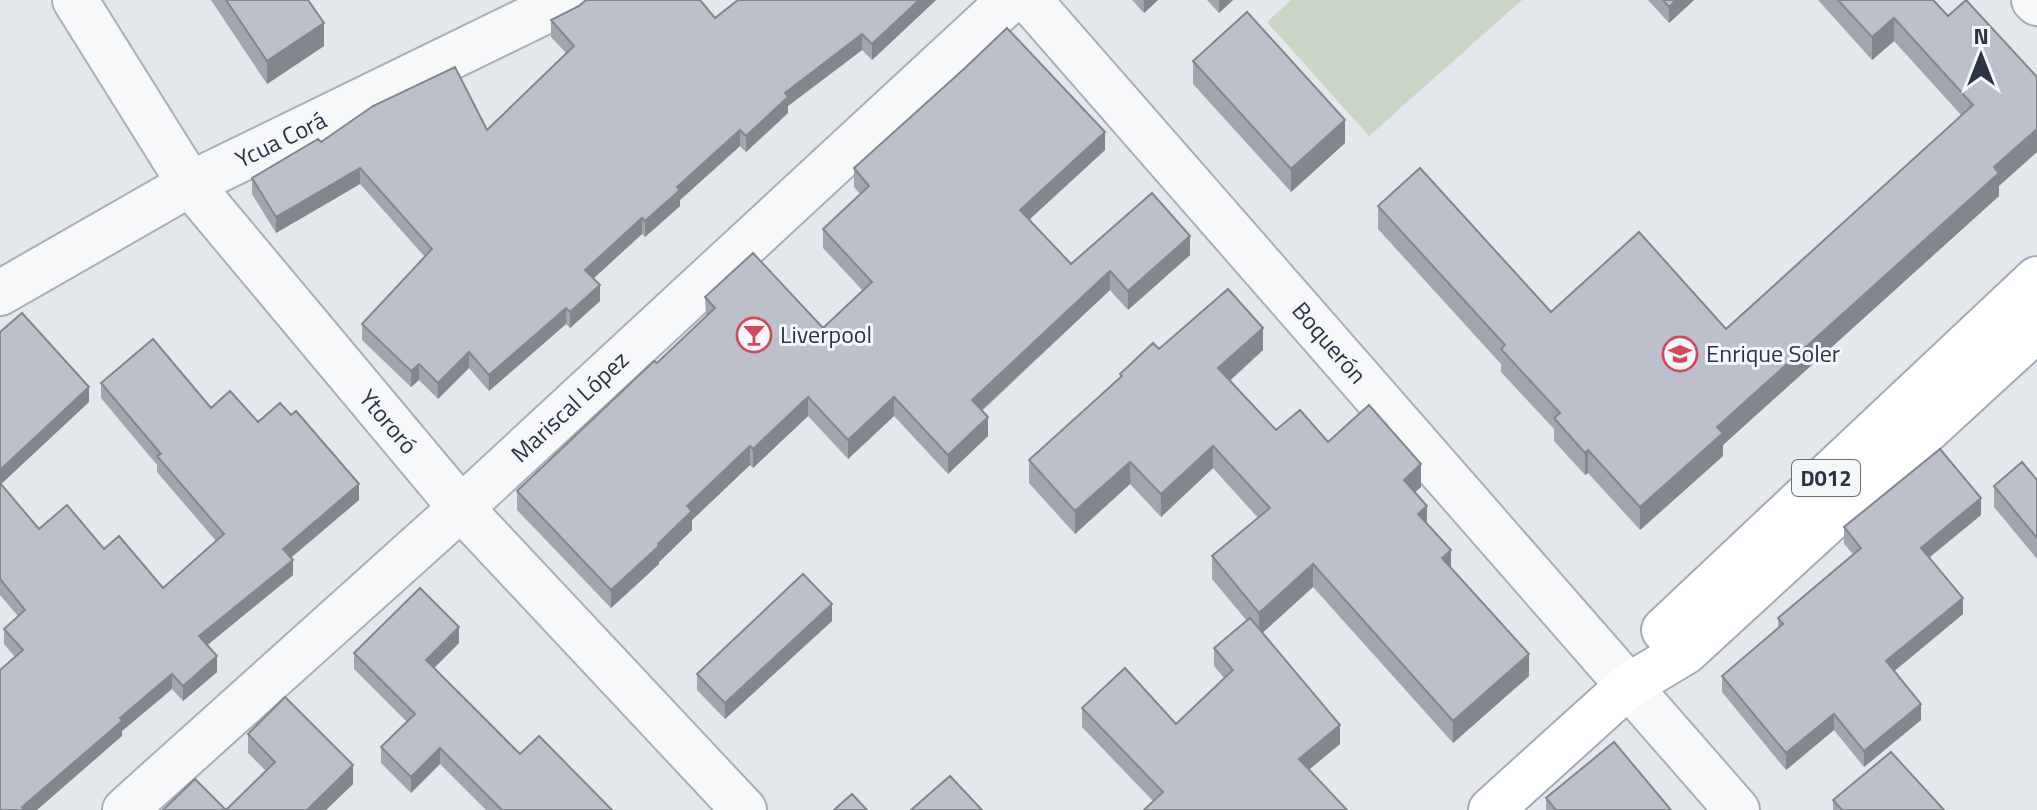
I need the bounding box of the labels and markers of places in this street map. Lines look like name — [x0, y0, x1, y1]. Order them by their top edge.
bar icon: Liverpool — [735, 316, 773, 354]
place label: Liverpool — [780, 316, 872, 352]
school or university icon: Enrique Soler — [1661, 335, 1699, 373]
place label: Enrique Soler — [1706, 335, 1840, 371]

